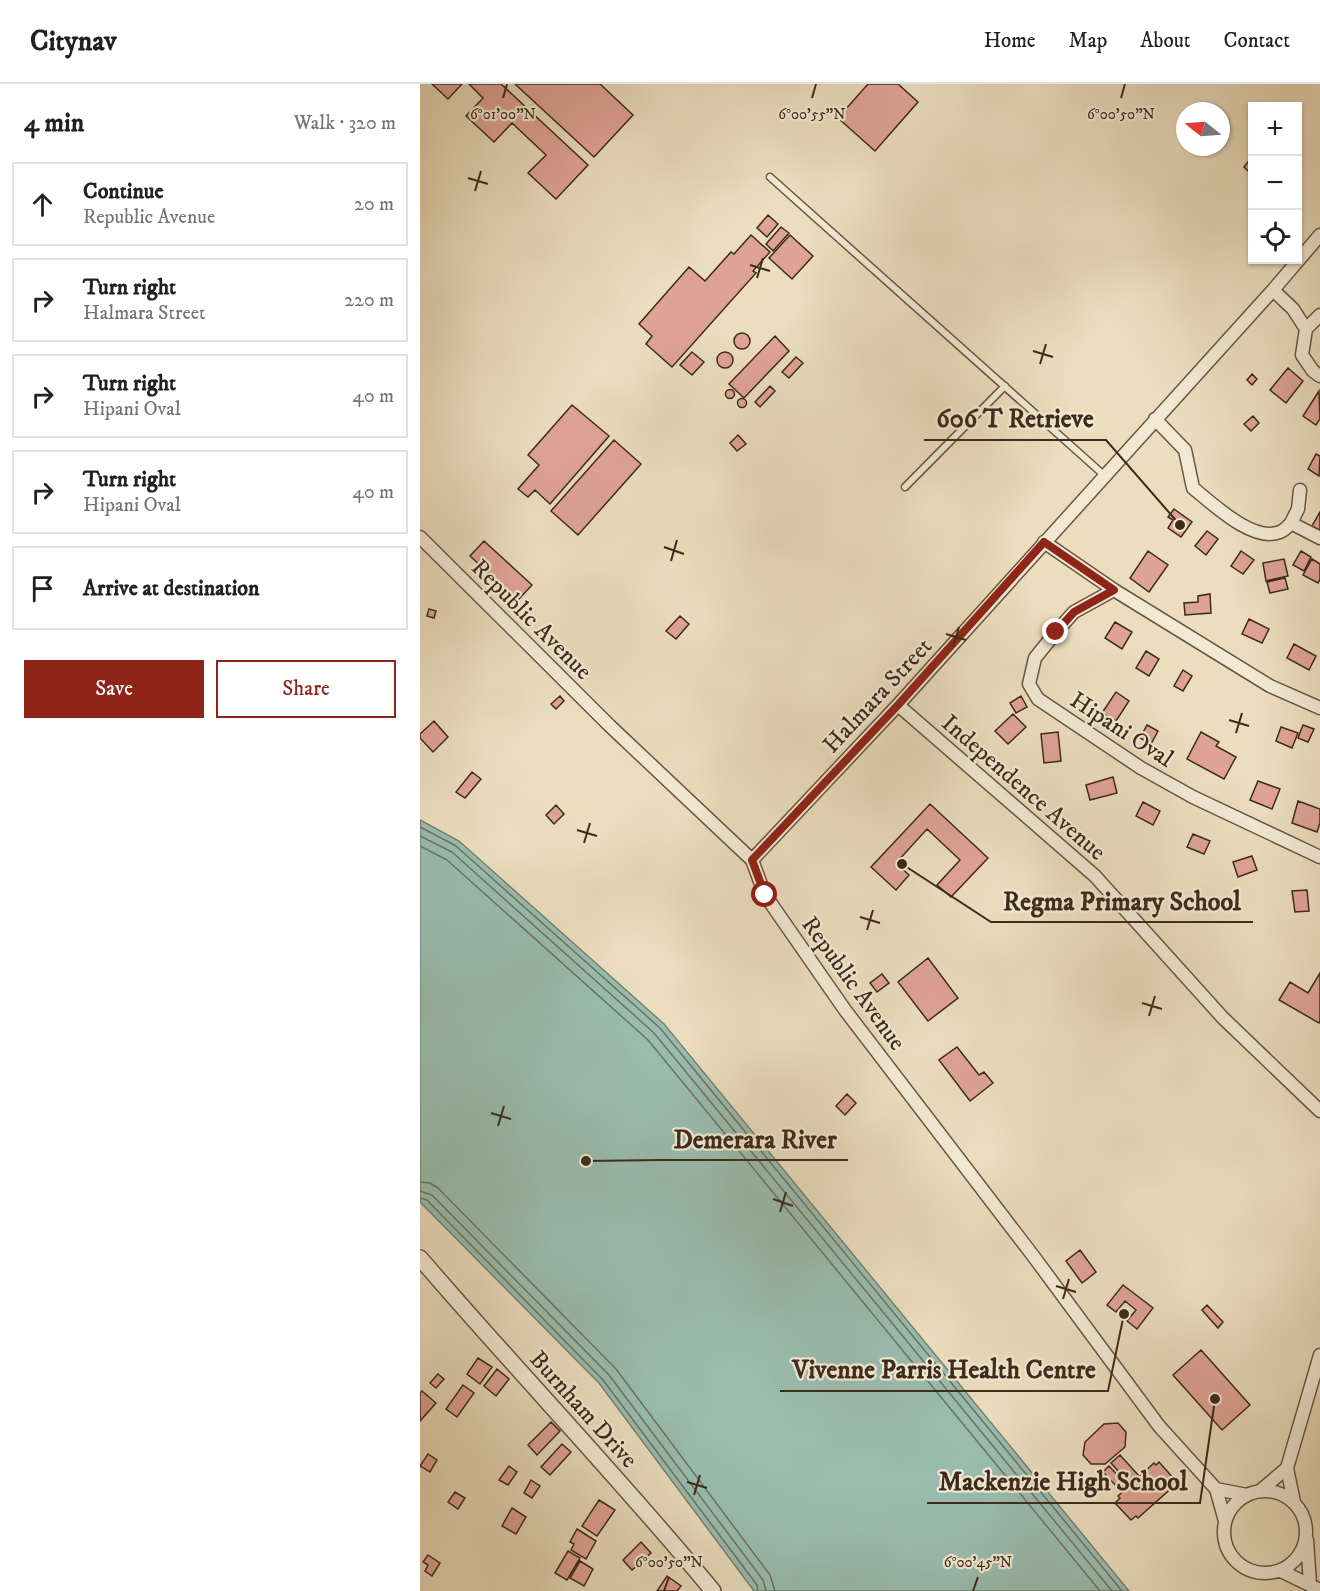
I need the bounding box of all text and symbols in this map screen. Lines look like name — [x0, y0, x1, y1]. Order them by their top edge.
text: Citynav — [30, 24, 117, 59]
text: Home — [984, 28, 1036, 54]
text: Map — [1069, 28, 1107, 54]
text: About — [1140, 28, 1191, 54]
text: Contact — [1224, 28, 1290, 54]
north arrow — [1176, 102, 1230, 156]
map controls — [1248, 102, 1302, 264]
button: + — [1248, 102, 1302, 156]
text: 6°01'00"N — [470, 105, 536, 124]
text: 6°00'55"N — [778, 105, 846, 124]
text: 6°00'50"N — [1087, 105, 1155, 124]
text: 4 min — [24, 107, 84, 140]
text: Walk · 320 m — [294, 111, 396, 136]
button: − — [1248, 156, 1302, 210]
text: Continue — [83, 178, 164, 205]
icon: ahead — [26, 188, 59, 221]
text: 20 m — [354, 192, 394, 217]
text: Republic Avenue — [83, 205, 215, 230]
button: locate — [1248, 210, 1302, 264]
text: Turn right — [83, 274, 176, 301]
icon: right — [26, 284, 59, 317]
text: 220 m — [344, 288, 394, 313]
text: Halmara Street — [83, 301, 205, 326]
text: Turn right — [83, 370, 176, 397]
icon: right — [26, 380, 59, 413]
text: 40 m — [352, 384, 394, 409]
callout: 606 T Retrieve — [924, 396, 1106, 440]
text: Hipani Oval — [83, 397, 181, 422]
text: 606 T Retrieve — [936, 403, 1094, 436]
text: Turn right — [83, 466, 176, 493]
icon: right — [26, 476, 59, 509]
text: 40 m — [352, 480, 394, 505]
text: Hipani Oval — [83, 493, 181, 518]
street label: Republic Avenue — [465, 553, 598, 686]
icon: arrive — [26, 572, 59, 605]
text: Arrive at destination — [83, 575, 260, 602]
route end — [1042, 618, 1068, 644]
street label: Halmara Street — [817, 632, 939, 760]
button: Save — [24, 660, 204, 718]
button: Share — [216, 660, 396, 718]
street label: Hipani Oval — [1064, 685, 1180, 775]
street label: Independence Avenue — [935, 708, 1112, 867]
callout: Regma Primary School — [991, 878, 1253, 922]
route start — [751, 881, 777, 907]
text: Regma Primary School — [1003, 886, 1242, 919]
street label: Republic Avenue — [794, 911, 912, 1057]
callout: Demerara River — [661, 1116, 848, 1160]
text: Demerara River — [673, 1124, 837, 1157]
street label: Burnham Drive — [523, 1345, 644, 1475]
callout: Vivenne Parris Health Centre — [780, 1347, 1108, 1391]
text: Vivenne Parris Health Centre — [791, 1354, 1096, 1387]
callout: Mackenzie High School — [927, 1459, 1200, 1503]
text: Mackenzie High School — [938, 1466, 1189, 1499]
text: 6°00'50"N — [635, 1553, 703, 1572]
text: 6°00'45"N — [944, 1553, 1012, 1572]

